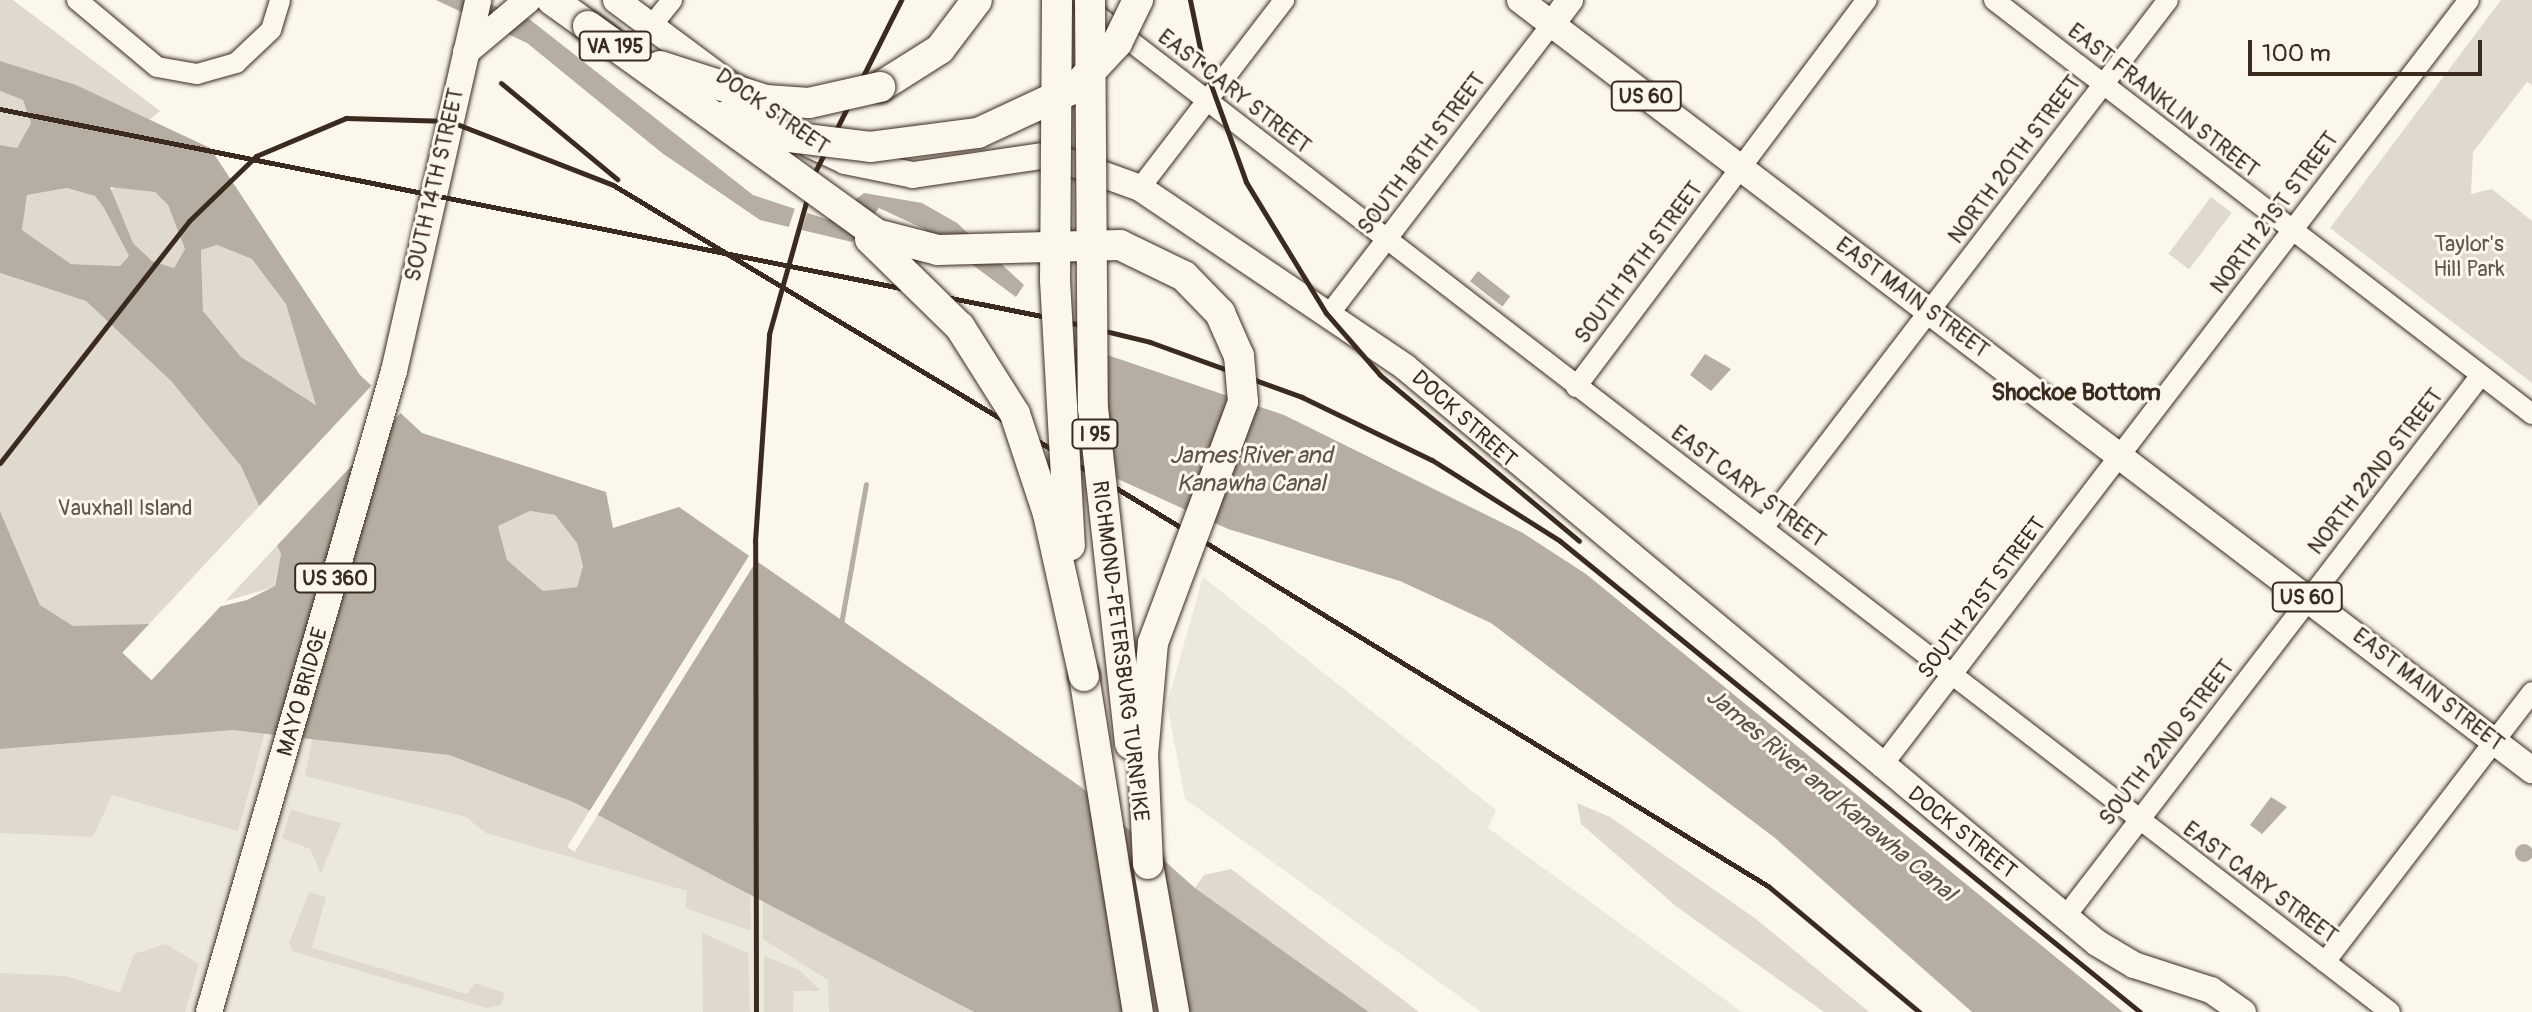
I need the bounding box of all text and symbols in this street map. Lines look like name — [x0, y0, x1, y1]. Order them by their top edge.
street label: EAST FRANKLIN STREET — [2062, 18, 2264, 184]
street label: EAST CARY STREET — [1152, 24, 1316, 160]
scale bar — [2252, 24, 2486, 74]
road number: VA 195 — [577, 30, 653, 62]
text: 100 m — [2262, 39, 2331, 68]
street label: DOCK STREET — [710, 63, 834, 161]
street label: SOUTH 18TH STREET — [1353, 68, 1491, 240]
street label: NORTH 20TH STREET — [1943, 71, 2087, 249]
road number: US 60 — [1610, 80, 1682, 112]
street label: SOUTH 14TH STREET — [400, 86, 470, 284]
street label: NORTH 21ST STREET — [2205, 127, 2345, 299]
street label: SOUTH 19TH STREET — [1569, 177, 1709, 349]
park label: Taylor's Hill Park — [2433, 231, 2505, 282]
street label: EAST MAIN STREET — [1830, 232, 1994, 364]
street label: DOCK STREET — [1406, 365, 1522, 473]
district label: Shockoe Bottom — [1991, 379, 2161, 407]
street label: NORTH 22ND STREET — [2303, 384, 2449, 560]
road number: I 95 — [1071, 418, 1119, 450]
street label: EAST CARY STREET — [1666, 420, 1830, 554]
water label: James River and Kanawha Canal — [1170, 442, 1332, 498]
street label: RICHMOND-PETERSBURG TURNPIKE — [1086, 479, 1154, 823]
park label: Vauxhall Island — [58, 496, 192, 522]
street label: SOUTH 21ST STREET — [1913, 512, 2051, 684]
road number: US 360 — [293, 562, 377, 594]
road number: US 60 — [2271, 581, 2343, 613]
street label: EAST MAIN STREET — [2347, 623, 2509, 757]
street label: MAYO BRIDGE — [272, 625, 334, 759]
street label: SOUTH 22ND STREET — [2094, 655, 2240, 831]
water label: James River and Kanawha Canal — [1700, 682, 1962, 908]
street label: DOCK STREET — [1902, 781, 2022, 885]
street label: EAST CARY STREET — [2178, 816, 2342, 950]

